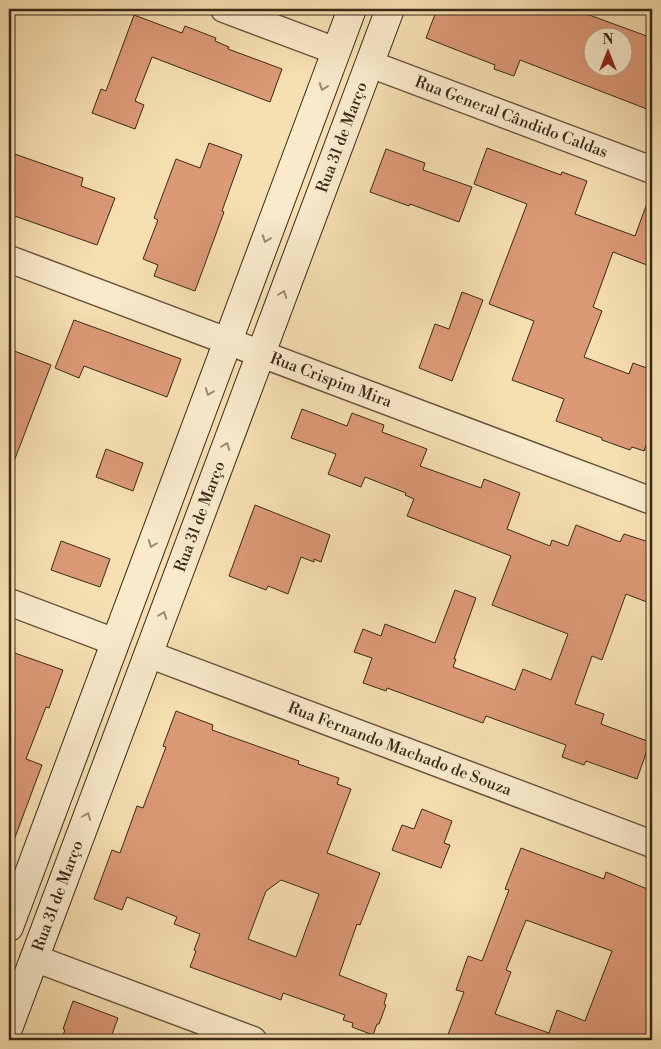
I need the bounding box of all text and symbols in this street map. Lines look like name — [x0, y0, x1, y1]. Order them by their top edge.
north arrow — [584, 28, 634, 78]
text: N — [602, 31, 614, 49]
street label: Rua General Cândido Caldas — [412, 72, 611, 162]
street label: Rua 31 de Março — [312, 79, 372, 196]
one-way arrow — [319, 82, 329, 91]
one-way arrow — [262, 235, 272, 243]
one-way arrow — [277, 290, 287, 299]
street label: Rua Crispim Mira — [267, 348, 395, 412]
one-way arrow — [205, 387, 215, 395]
one-way arrow — [220, 442, 230, 451]
street label: Rua 31 de Março — [170, 458, 230, 575]
one-way arrow — [148, 539, 158, 548]
one-way arrow — [157, 611, 167, 620]
street label: Rua Fernando Machado de Souza — [285, 698, 515, 800]
one-way arrow — [81, 812, 91, 821]
street label: Rua 31 de Março — [28, 838, 88, 954]

